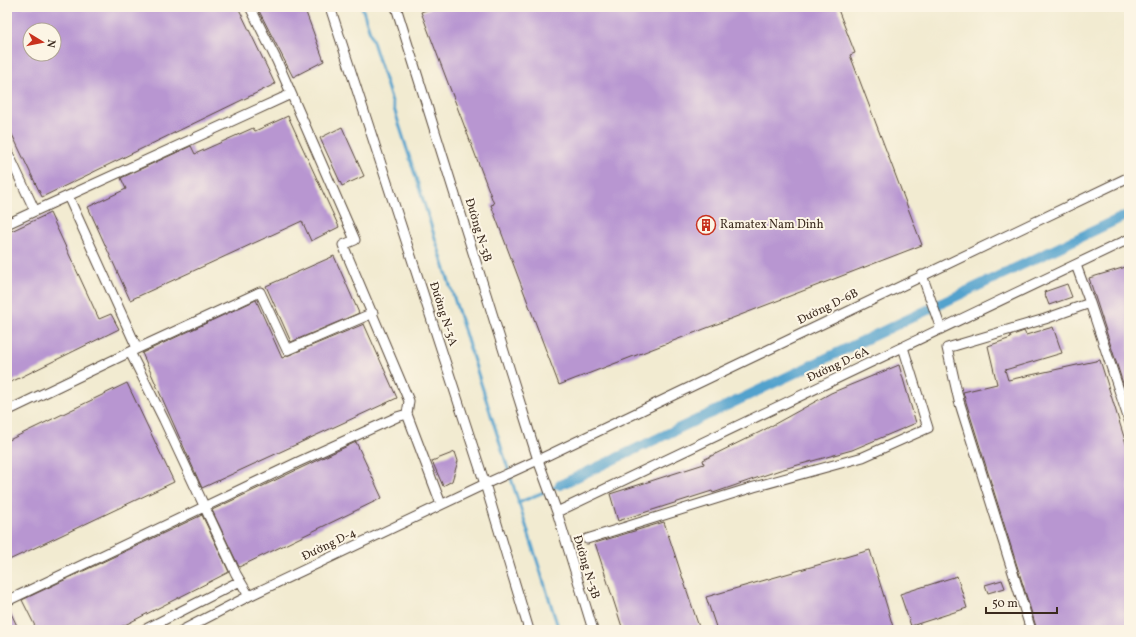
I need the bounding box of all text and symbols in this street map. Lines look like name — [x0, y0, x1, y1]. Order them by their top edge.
north arrow — [22, 22, 62, 62]
text: N — [42, 38, 58, 49]
street label: Đường N-3B — [461, 196, 495, 264]
building icon: Ramatex Nam Dinh — [695, 214, 717, 236]
place label: Ramatex Nam Dinh — [720, 217, 824, 233]
street label: Đường N-3A — [425, 280, 461, 349]
street label: Đường D-6B — [795, 285, 861, 329]
street label: Đường D-6A — [804, 343, 872, 386]
street label: Đường D-4 — [299, 525, 359, 565]
street label: Đường N-3B — [569, 533, 603, 601]
scale bar — [986, 589, 1057, 615]
text: 50 m — [992, 596, 1018, 612]

